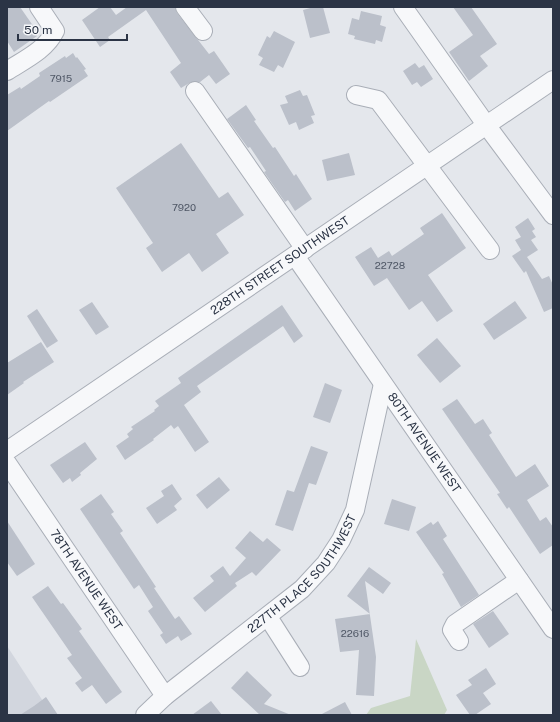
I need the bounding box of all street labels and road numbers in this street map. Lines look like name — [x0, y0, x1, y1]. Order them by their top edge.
street label: 228TH STREET SOUTHWEST — [208, 213, 352, 318]
street label: 80TH AVENUE WEST — [385, 390, 464, 495]
street label: 227TH PLACE SOUTHWEST — [245, 512, 359, 636]
street label: 78TH AVENUE WEST — [47, 527, 125, 633]

